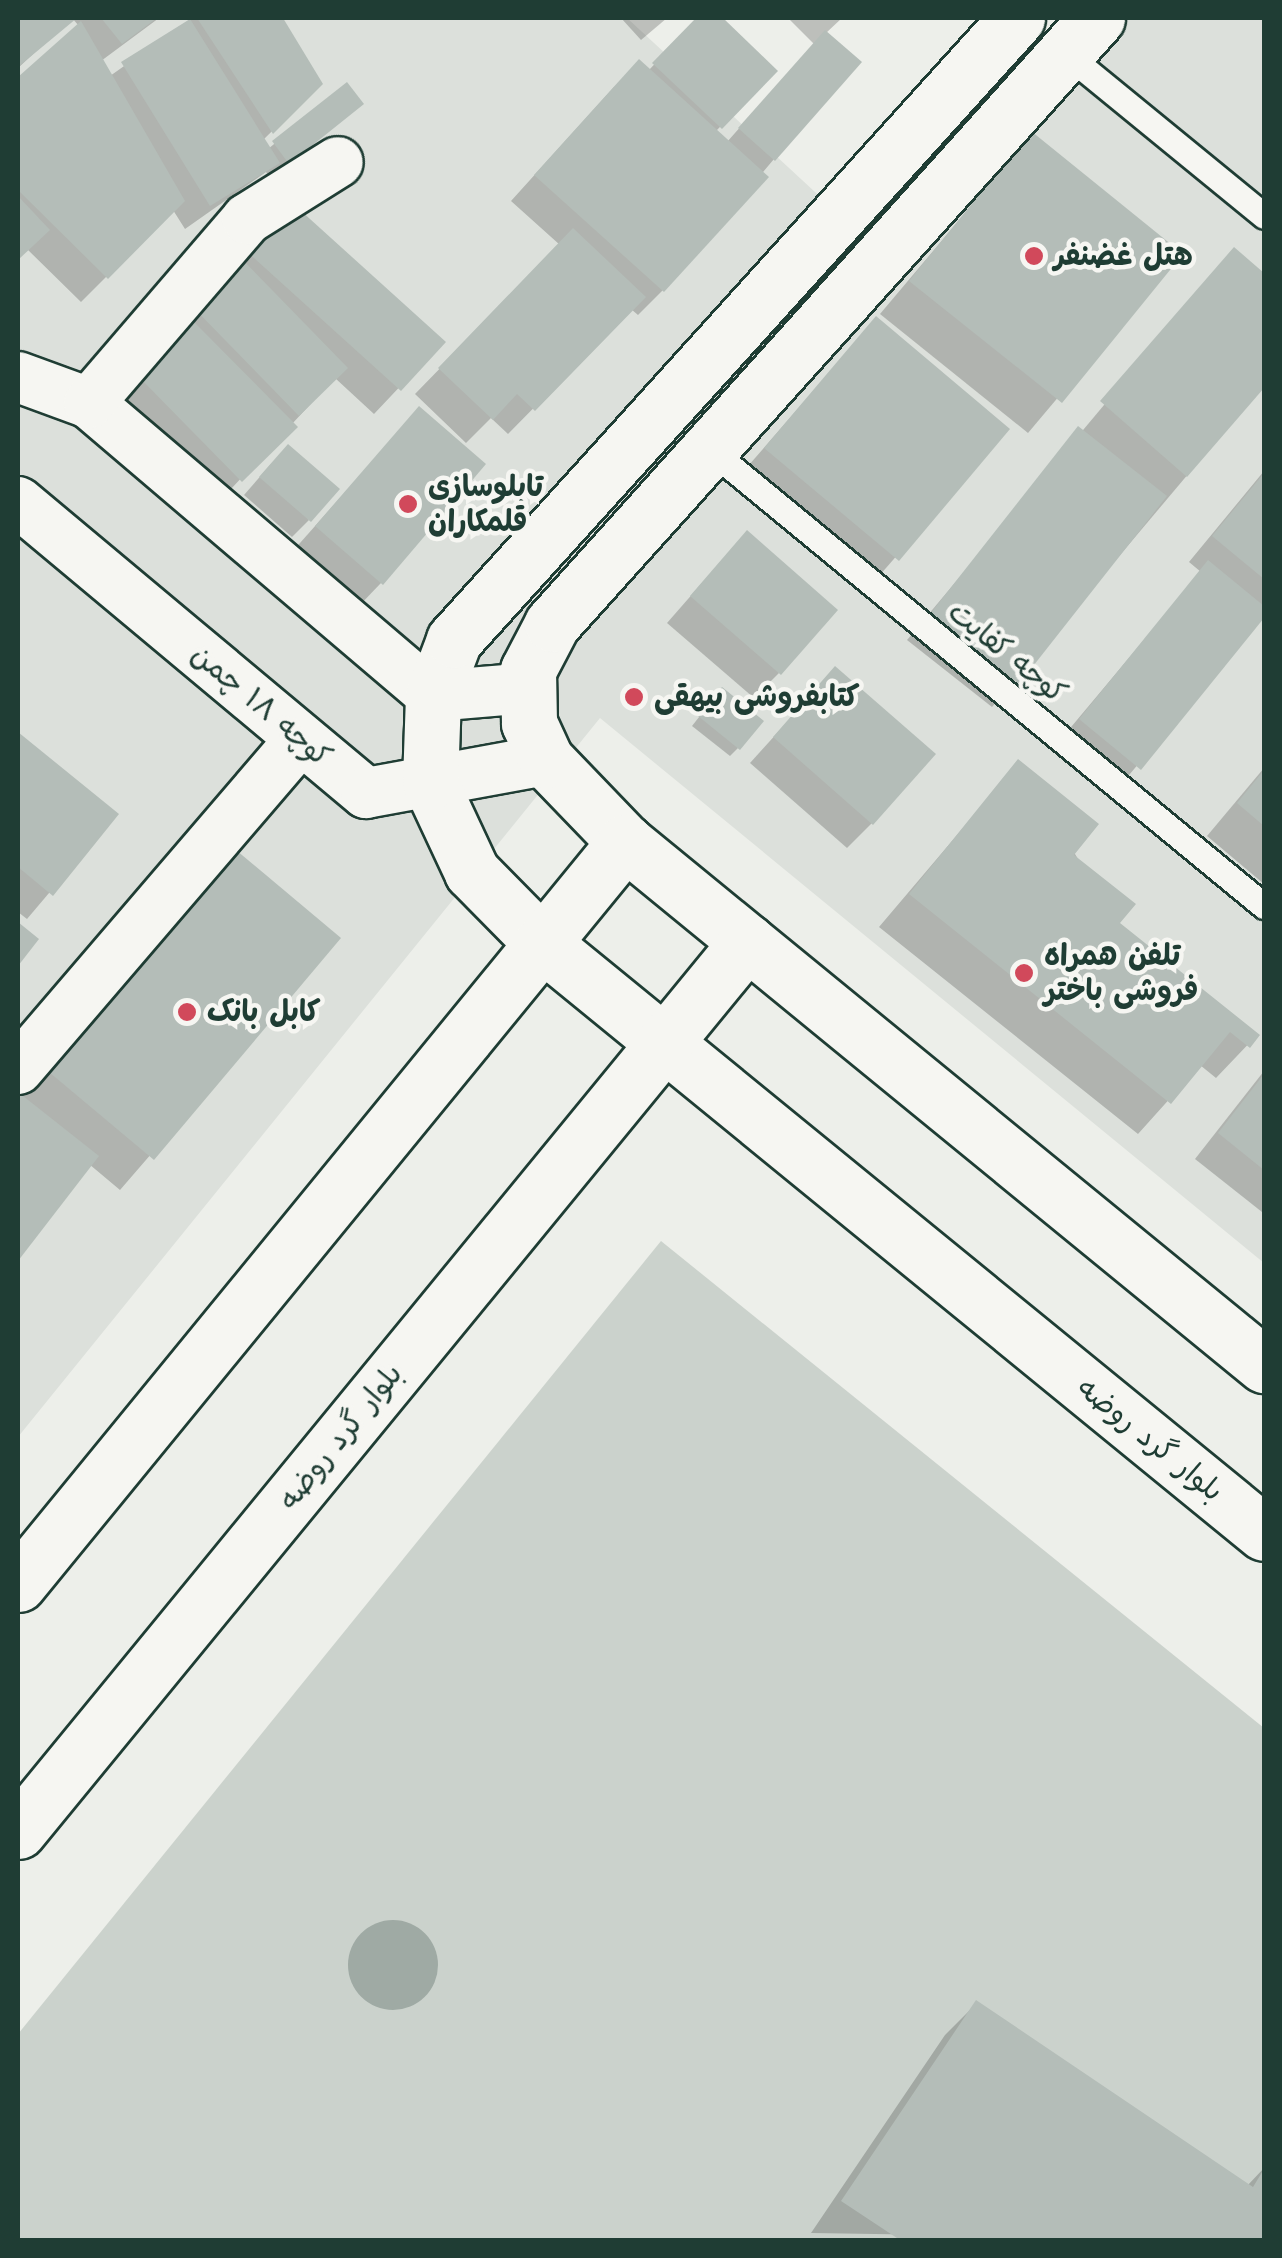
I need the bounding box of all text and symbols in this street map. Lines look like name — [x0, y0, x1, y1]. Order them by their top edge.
place label: هتل غضنفر — [1054, 238, 1193, 274]
marker: هتل غضنفر — [1023, 245, 1045, 267]
place label: تابلوسازی قلمکاران — [428, 469, 543, 540]
marker: تابلوسازی قلمکاران — [397, 493, 419, 515]
street label: کوچه کفایت — [940, 594, 1074, 712]
street label: كوچه ١٨ چمن — [183, 637, 339, 775]
place label: کتابفروشی بیهقی — [654, 679, 859, 715]
marker: کتابفروشی بیهقی — [623, 686, 645, 708]
place label: تلفن همراه فروشی باختر — [1044, 938, 1199, 1008]
marker: تلفن همراه فروشی باختر — [1013, 962, 1035, 984]
place label: کابل بانک — [207, 994, 321, 1030]
marker: کابل بانک — [176, 1001, 198, 1023]
street label: بلوار گرد روضه — [271, 1357, 411, 1517]
street label: بلوار گرد روضه — [1070, 1370, 1230, 1510]

